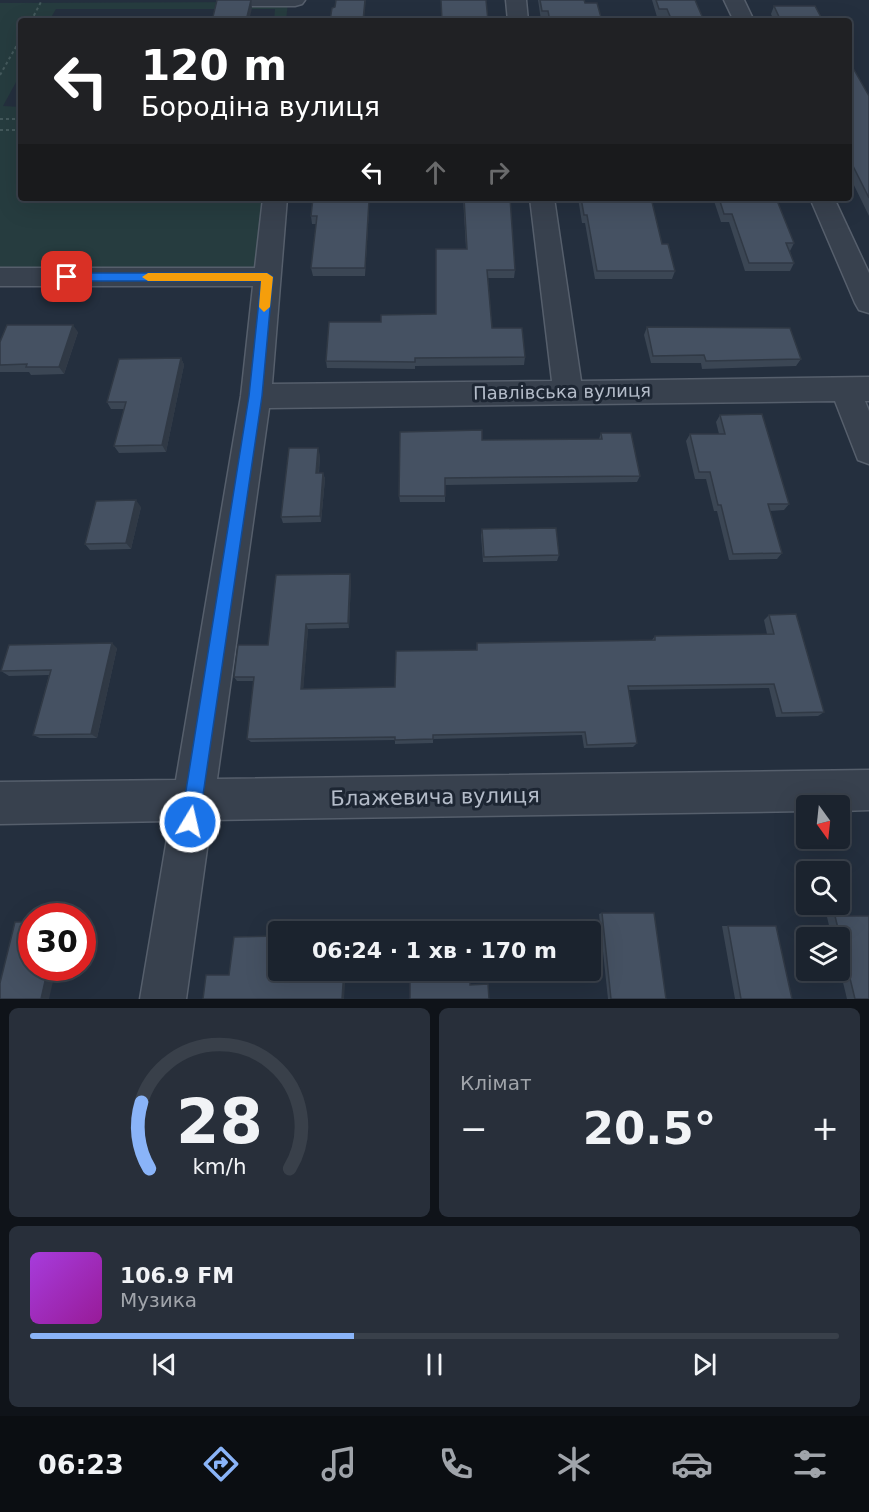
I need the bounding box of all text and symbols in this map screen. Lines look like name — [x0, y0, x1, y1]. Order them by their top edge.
text: 120 m — [141, 41, 287, 90]
icon: left — [42, 42, 120, 120]
text: Бородіна вулиця — [141, 91, 380, 122]
icon: left — [356, 156, 389, 189]
icon: ahead — [419, 156, 452, 189]
icon: right — [482, 156, 515, 189]
pin — [41, 251, 92, 302]
icon: arrive — [50, 260, 83, 293]
street label: Павлівська вулиця — [473, 379, 651, 404]
street label: Блажевича вулиця — [330, 783, 540, 811]
position arrow — [158, 790, 222, 854]
north arrow — [796, 795, 850, 849]
map controls — [796, 795, 850, 981]
button: search — [796, 861, 850, 915]
speed limit sign: 30 — [18, 903, 96, 981]
button: layers — [796, 927, 850, 981]
text: 06:24 · 1 хв · 170 m — [312, 938, 557, 963]
text: Клімат — [460, 1071, 532, 1095]
text: 28 — [176, 1085, 263, 1158]
text: 20.5° — [583, 1102, 716, 1155]
text: − — [460, 1109, 488, 1148]
text: + — [811, 1109, 839, 1148]
text: km/h — [192, 1155, 247, 1180]
text: 106.9 FM — [120, 1263, 234, 1288]
text: Музика — [120, 1288, 197, 1312]
icon: previous — [148, 1348, 181, 1381]
icon: pause — [418, 1348, 451, 1381]
icon: next — [688, 1348, 721, 1381]
icon: directions — [200, 1443, 242, 1485]
icon: music — [318, 1443, 360, 1485]
icon: phone — [435, 1443, 477, 1485]
icon: climate — [553, 1443, 595, 1485]
icon: car — [671, 1443, 713, 1485]
icon: filters — [789, 1443, 831, 1485]
text: 06:23 — [38, 1449, 124, 1480]

